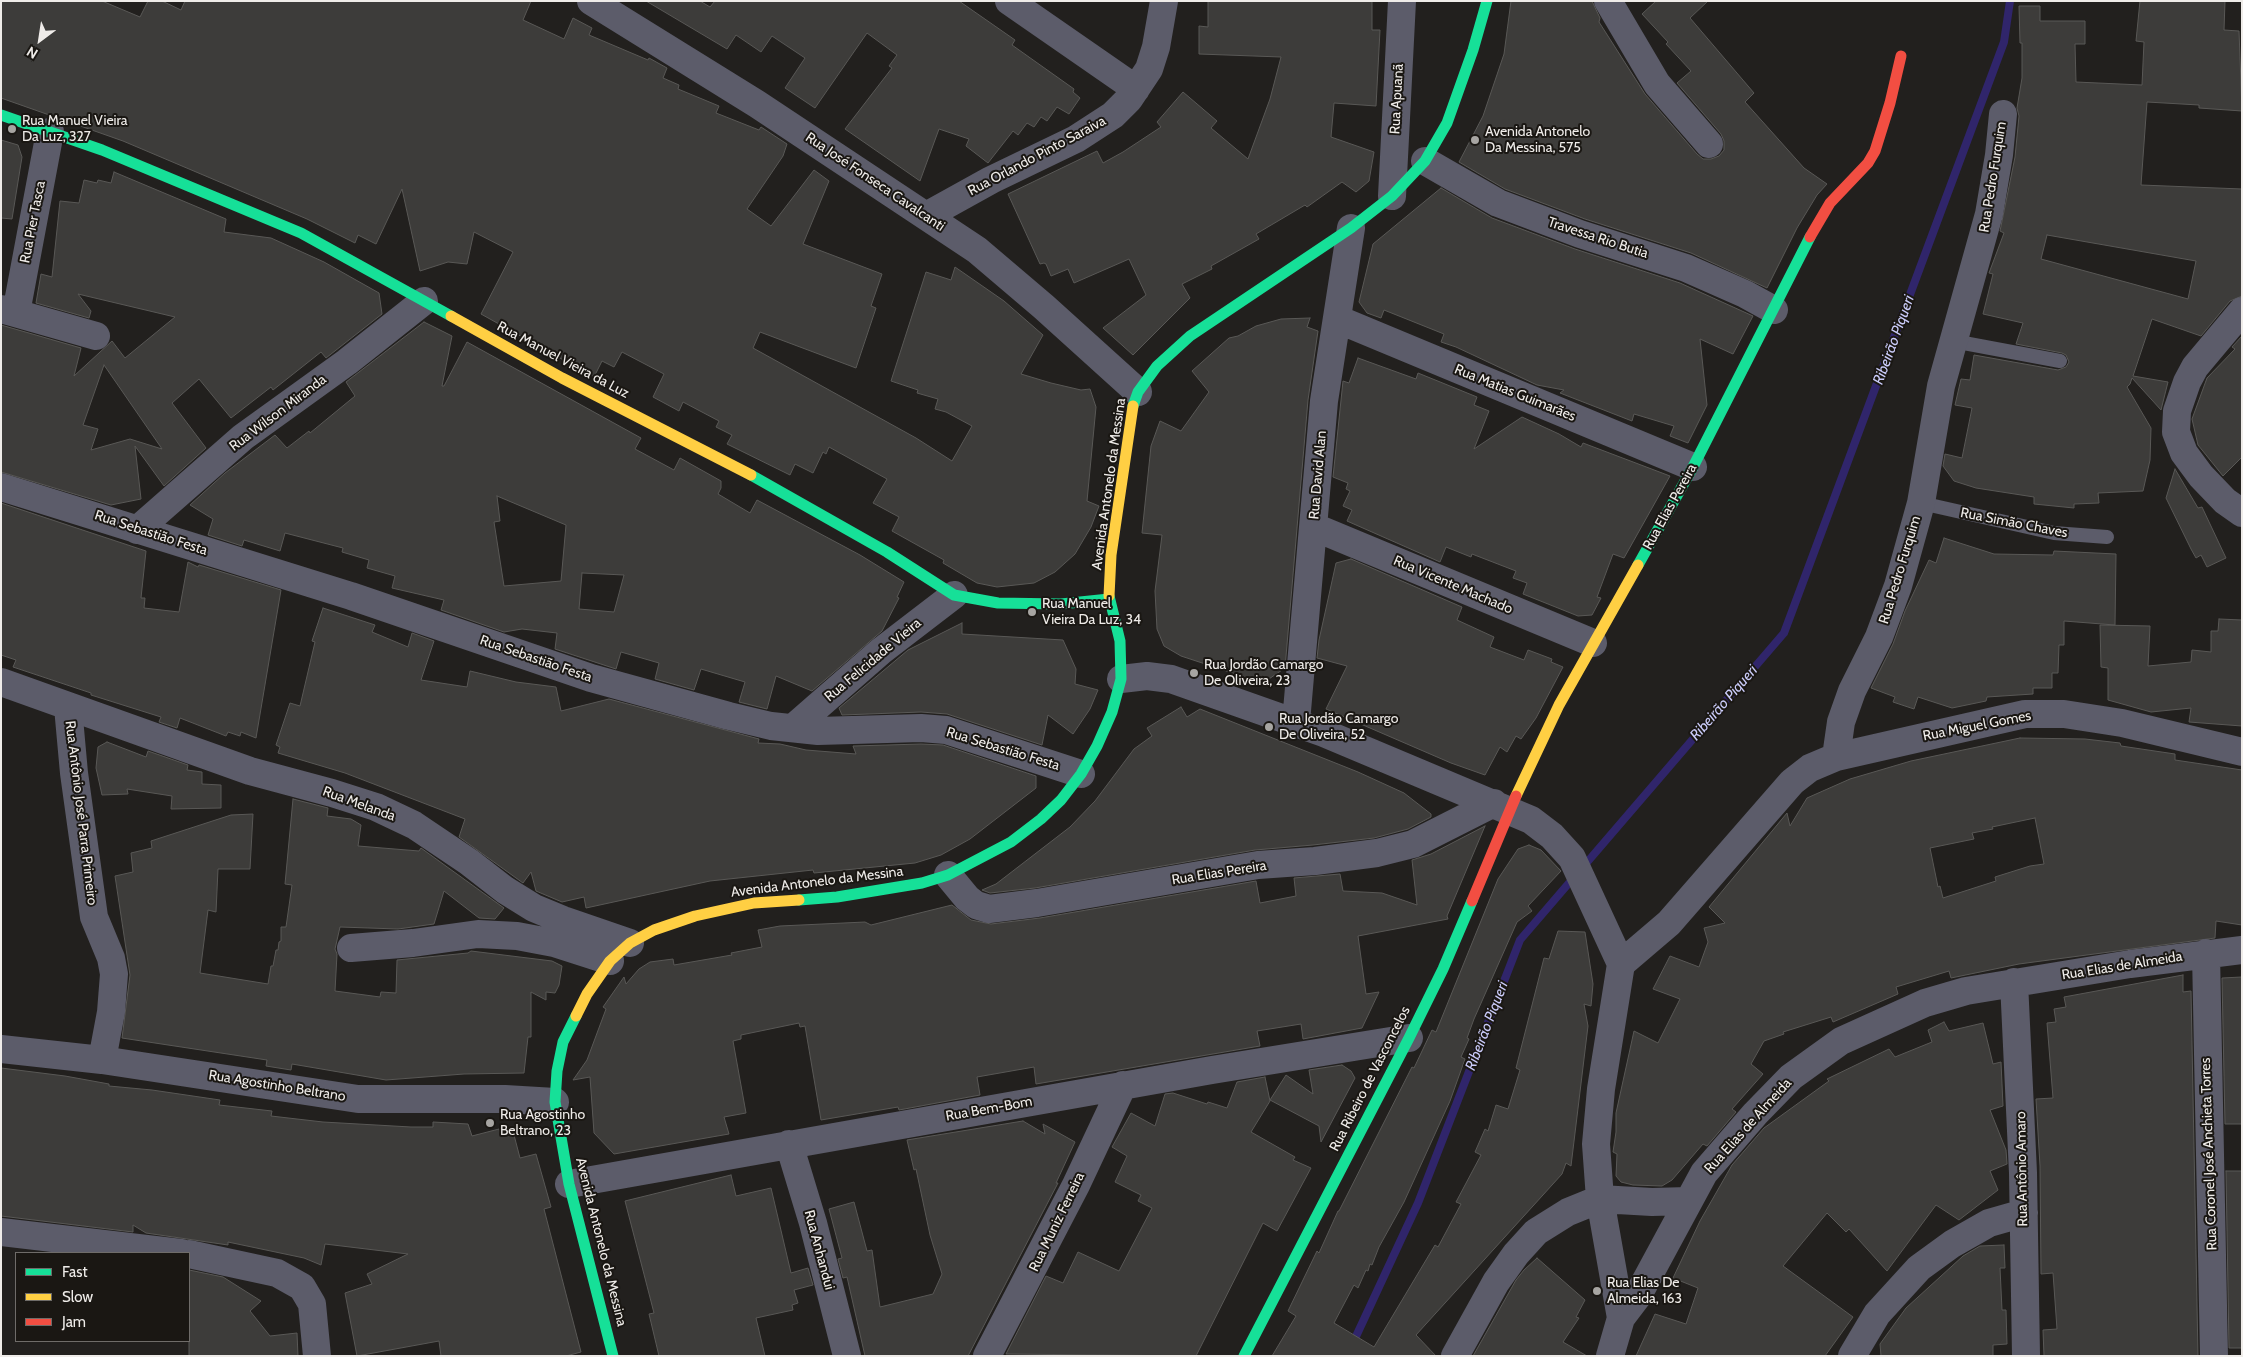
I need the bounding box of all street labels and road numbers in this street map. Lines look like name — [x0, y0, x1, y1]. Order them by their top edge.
street label: Rua Apuanã — [1387, 63, 1407, 135]
street label: Rua Orlando Pinto Saraiva — [965, 113, 1109, 199]
street label: Rua Pedro Furquim — [1976, 120, 2010, 234]
street label: Rua José Fonseca Cavalcanti — [802, 129, 948, 235]
street label: Rua Pier Tasca — [17, 180, 49, 264]
street label: Travessa Rio Butia — [1546, 214, 1650, 262]
street label: Rua Manuel Vieira da Luz — [494, 318, 632, 402]
street label: Rua Matias Guimarães — [1452, 361, 1578, 425]
street label: Rua Wilson Miranda — [226, 371, 330, 455]
street label: Avenida Antonelo da Messina — [1089, 397, 1129, 571]
street label: Rua David Alan — [1306, 430, 1330, 520]
street label: Rua Elias Pereira — [1639, 461, 1701, 553]
street label: Rua Simão Chaves — [1959, 504, 2069, 542]
street label: Rua Sebastião Festa — [93, 507, 209, 559]
street label: Rua Pedro Furquim — [1876, 514, 1924, 626]
street label: Rua Vicente Machado — [1391, 552, 1515, 618]
street label: Rua Felicidade Vieira — [821, 615, 925, 705]
street label: Rua Sebastião Festa — [478, 632, 594, 686]
street label: Rua Miguel Gomes — [1921, 707, 2033, 745]
street label: Rua Antônio José Parra Primeiro — [61, 720, 101, 906]
street label: Rua Sebastião Festa — [944, 724, 1062, 774]
street label: Rua Melanda — [320, 783, 398, 825]
street label: Rua Elias Pereira — [1170, 857, 1268, 889]
street label: Avenida Antonelo da Messina — [730, 863, 904, 901]
street label: Rua Elias de Almeida — [2060, 948, 2184, 984]
street label: Rua Ribeiro de Vasconcelos — [1326, 1004, 1414, 1154]
street label: Rua Coronel José Anchieta Torres — [2197, 1057, 2221, 1251]
street label: Rua Agostinho Beltrano — [207, 1067, 347, 1105]
street label: Rua Elias de Almeida — [1701, 1075, 1795, 1177]
street label: Rua Bem-Bom — [944, 1093, 1034, 1125]
street label: Rua Antônio Amaro — [2013, 1111, 2031, 1227]
street label: Avenida Antonelo da Messina — [572, 1156, 630, 1328]
street label: Rua Muniz Ferreira — [1026, 1170, 1088, 1274]
street label: Rua Anhandui — [800, 1208, 838, 1292]

